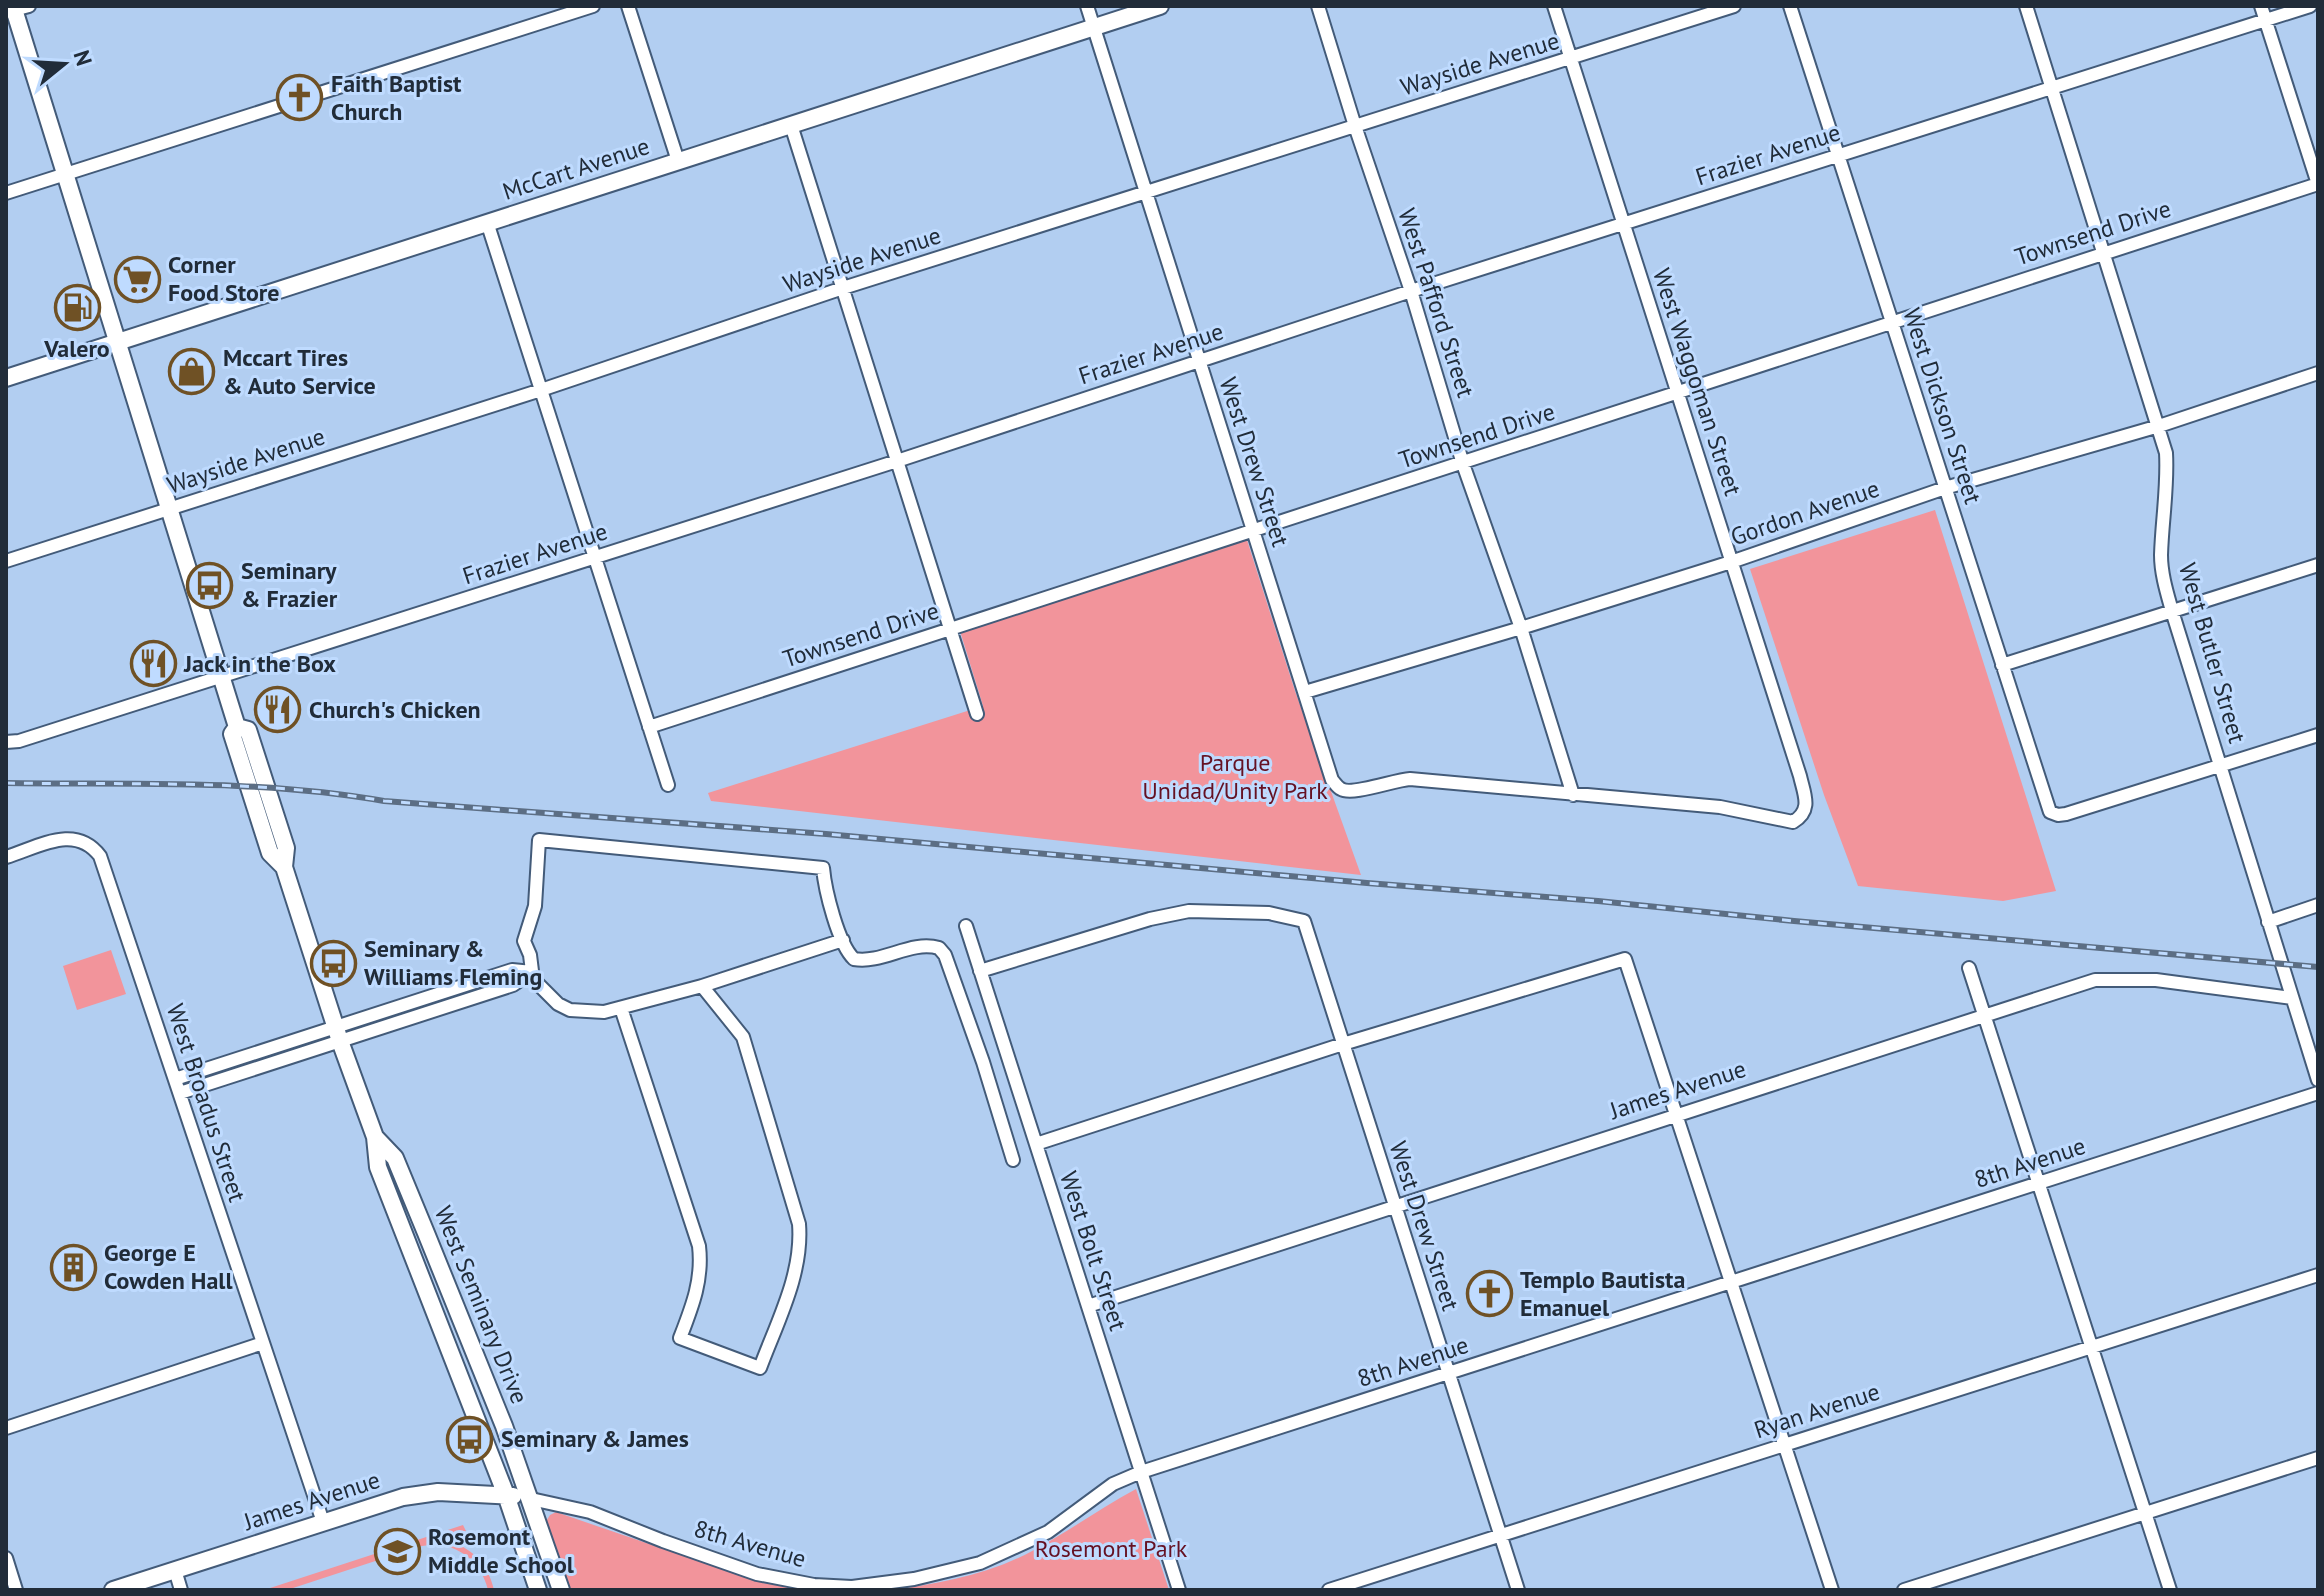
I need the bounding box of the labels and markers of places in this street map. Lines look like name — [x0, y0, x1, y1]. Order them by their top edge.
place label: Faith Baptist Church — [331, 68, 462, 127]
church icon: Faith Baptist Church — [276, 74, 324, 122]
place label: Corner Food Store — [168, 249, 279, 308]
supermarket icon: Corner Food Store — [113, 255, 161, 303]
fuel station icon: Valero — [53, 283, 101, 331]
place label: Valero — [43, 333, 110, 364]
place label: Mccart Tires & Auto Service — [223, 342, 376, 401]
shop icon: Mccart Tires & Auto Service — [168, 348, 216, 396]
place label: Seminary & Frazier — [241, 555, 338, 614]
bus stop icon: Seminary & Frazier — [186, 561, 234, 609]
restaurant icon: Jack in the Box — [129, 640, 177, 688]
place label: Jack in the Box — [183, 648, 336, 679]
restaurant icon: Church's Chicken — [254, 686, 302, 734]
place label: Church's Chicken — [309, 694, 481, 725]
place label: Seminary & Williams Fleming — [364, 933, 542, 992]
bus stop icon: Seminary & Williams Fleming — [309, 939, 357, 987]
place label: George E Cowden Hall — [104, 1237, 233, 1296]
building icon: George E Cowden Hall — [49, 1243, 97, 1291]
place label: Templo Bautista Emanuel — [1520, 1264, 1685, 1323]
church icon: Templo Bautista Emanuel — [1465, 1270, 1513, 1318]
bus stop icon: Seminary & James — [446, 1415, 494, 1463]
place label: Seminary & James — [501, 1423, 689, 1454]
place label: Rosemont Middle School — [428, 1521, 575, 1580]
school or university icon: Rosemont Middle School — [373, 1527, 421, 1575]

